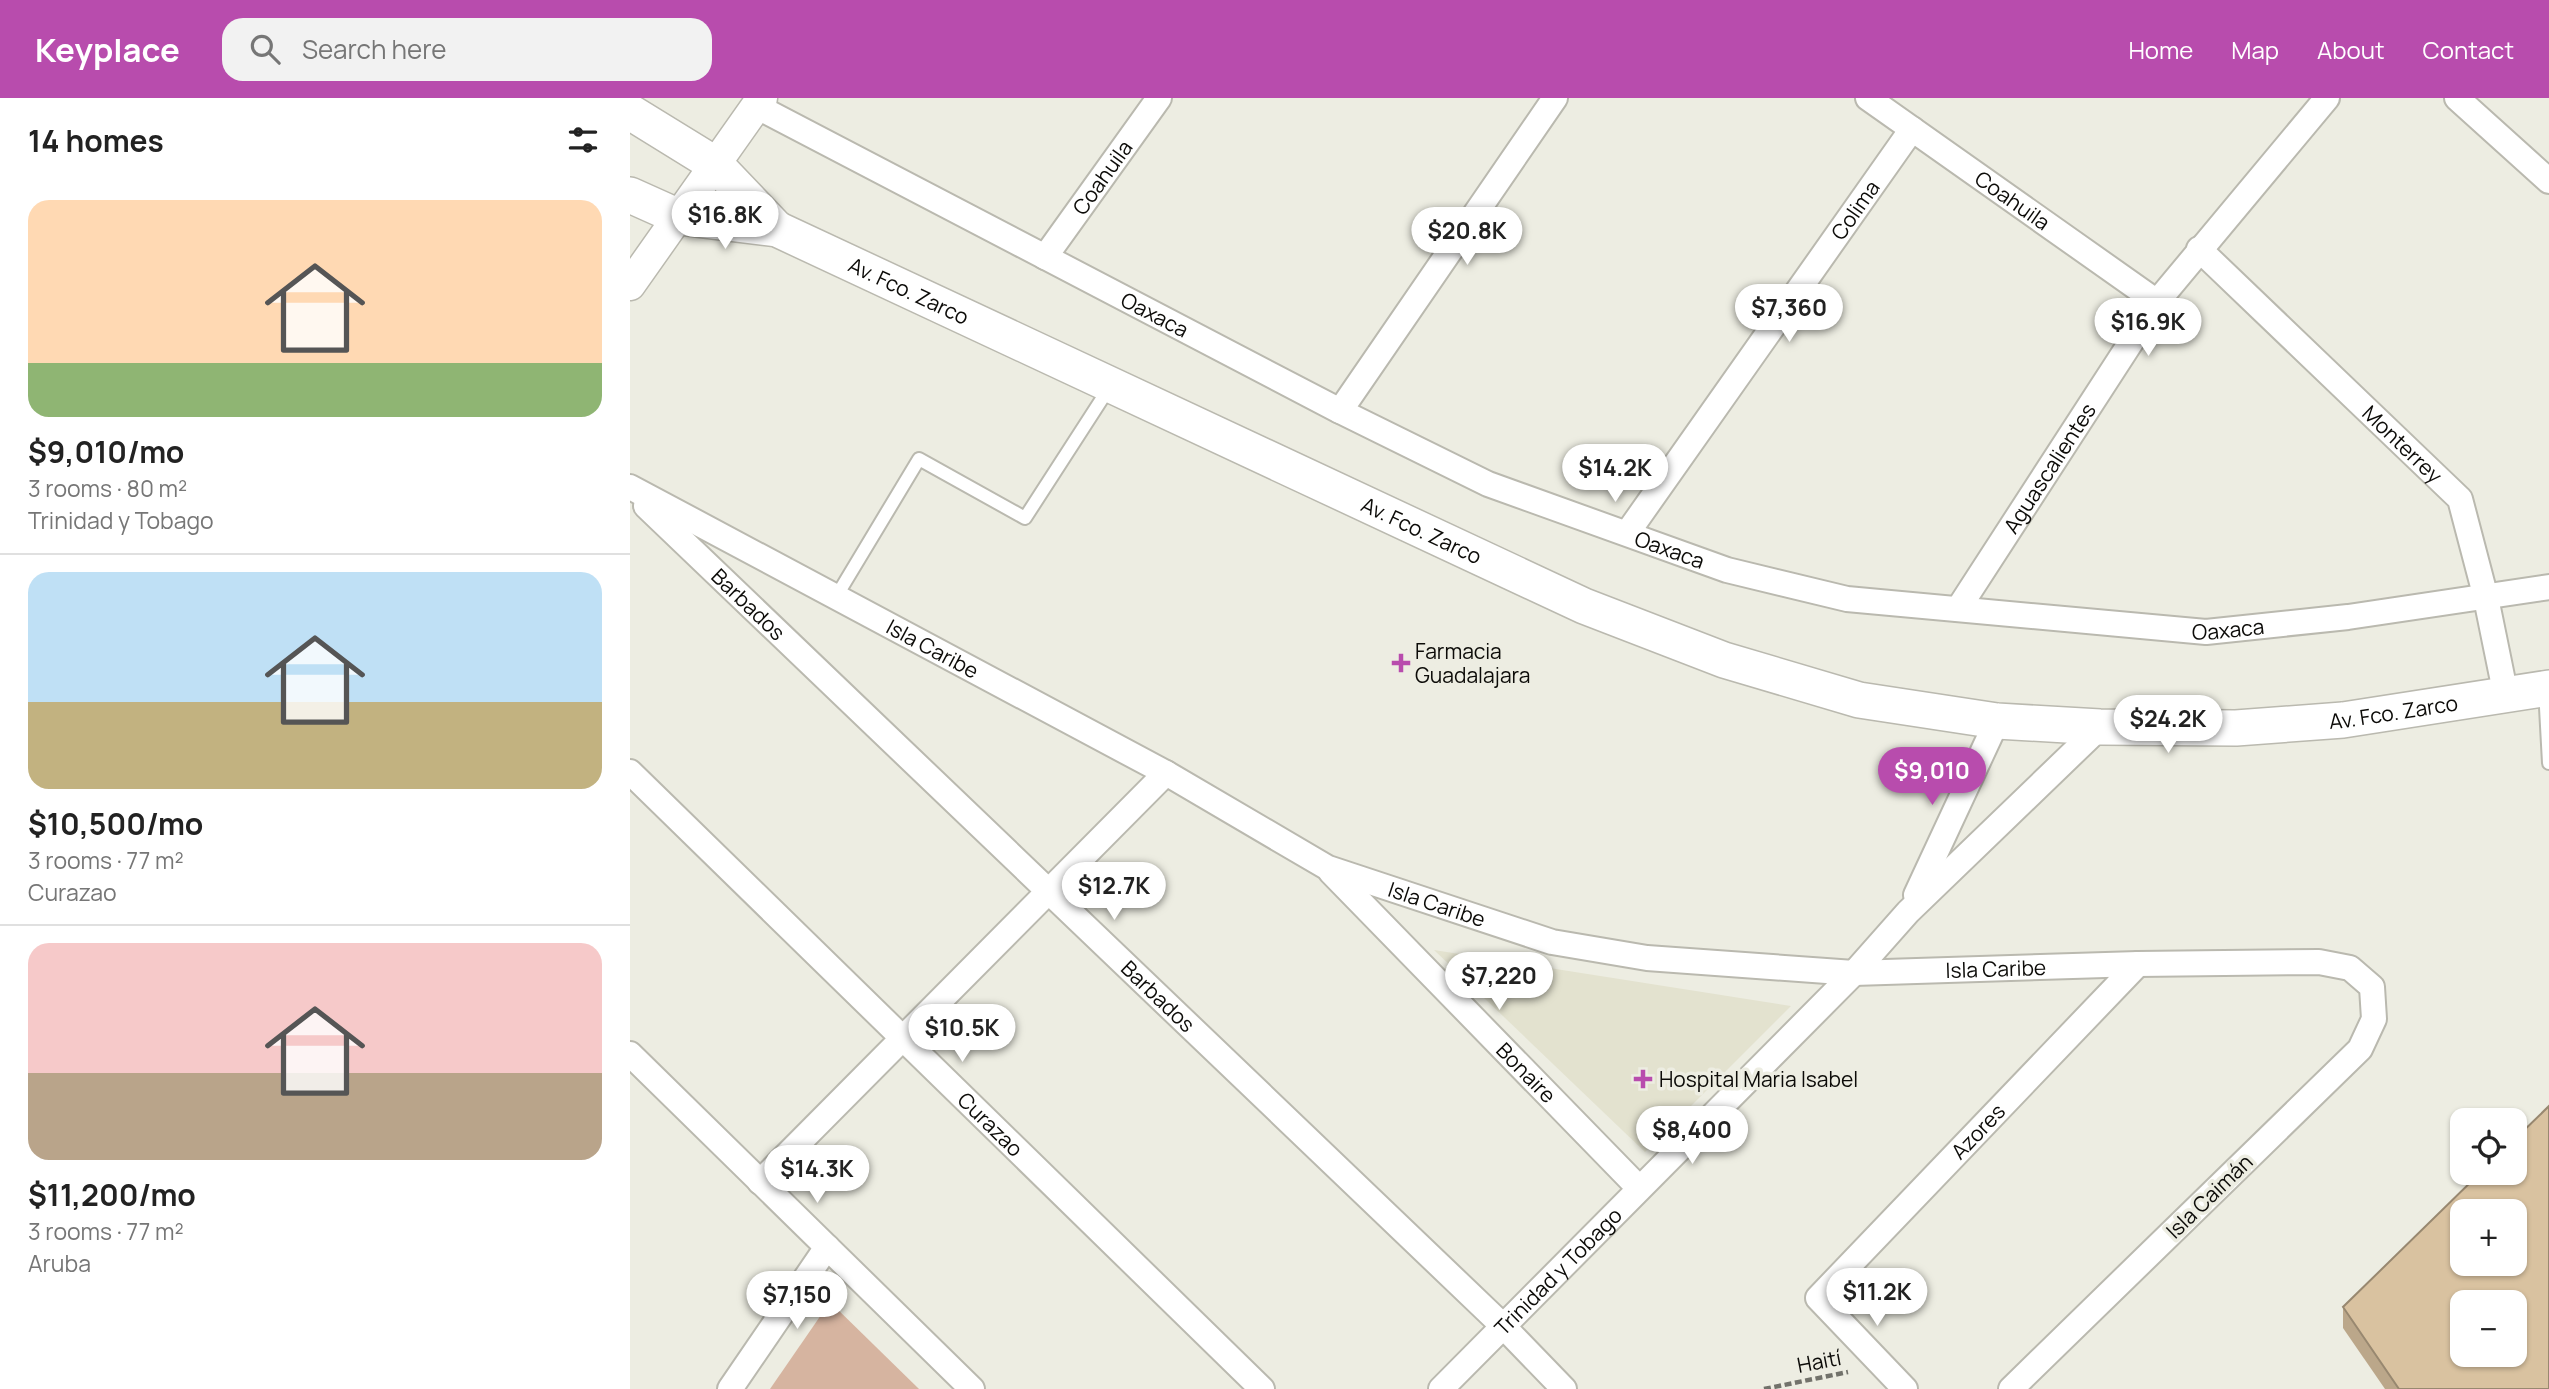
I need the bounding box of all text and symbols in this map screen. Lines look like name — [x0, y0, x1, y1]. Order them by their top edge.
search box — [222, 18, 712, 81]
text: Keyplace — [35, 27, 180, 72]
icon: search — [246, 30, 284, 68]
text: Search here — [302, 31, 447, 67]
text: Home — [2128, 33, 2193, 66]
text: Map — [2231, 33, 2279, 66]
text: About — [2317, 33, 2385, 66]
text: Contact — [2423, 33, 2514, 66]
text: 14 homes — [28, 120, 164, 161]
icon: filters — [564, 121, 602, 159]
street label: Coahuila — [1066, 134, 1138, 220]
street label: Coahuila — [1970, 164, 2056, 236]
street label: Colima — [1824, 175, 1886, 245]
pin: $16.8K — [668, 192, 782, 251]
text: $16.8K — [688, 198, 762, 230]
pin: $20.8K — [1410, 208, 1524, 267]
text: $20.8K — [1427, 214, 1507, 246]
icon: home — [252, 245, 378, 371]
street label: Av. Fco. Zarco — [844, 250, 974, 331]
street label: Oaxaca — [1116, 285, 1193, 343]
pin: $7,360 — [1732, 285, 1846, 344]
text: $7,360 — [1751, 291, 1827, 323]
pin: $16.9K — [2091, 299, 2205, 358]
text: $16.9K — [2111, 305, 2185, 337]
street label: Aguascalientes — [1997, 398, 2102, 538]
street label: Monterrey — [2357, 399, 2449, 489]
text: $9,010/mo — [28, 431, 184, 472]
pin: $14.2K — [1558, 444, 1672, 504]
text: $14.2K — [1578, 451, 1652, 483]
text: 3 rooms · 80 m² — [28, 472, 187, 504]
street label: Av. Fco. Zarco — [1357, 490, 1486, 570]
text: Trinidad y Tobago — [28, 504, 214, 536]
street label: Oaxaca — [1631, 524, 1709, 575]
street label: Barbados — [706, 562, 792, 646]
street label: Isla Caribe — [882, 612, 984, 685]
street label: Oaxaca — [2191, 612, 2266, 646]
icon: home — [252, 617, 378, 743]
place label: Farmacia Guadalajara — [1415, 637, 1530, 689]
marker: Farmacia Guadalajara — [1393, 655, 1409, 671]
street label: Av. Fco. Zarco — [2328, 688, 2460, 735]
pin: $24.2K — [2111, 696, 2225, 755]
text: $24.2K — [2130, 702, 2206, 734]
pin: $9,010 — [1875, 748, 1989, 807]
text: $9,010 — [1894, 754, 1970, 786]
text: $10,500/mo — [28, 803, 203, 844]
text: 3 rooms · 77 m² — [28, 844, 184, 876]
pin: $12.7K — [1057, 862, 1171, 922]
text: $12.7K — [1078, 869, 1150, 901]
street label: Isla Caribe — [1385, 875, 1489, 933]
text: Curazao — [28, 876, 117, 908]
pin: $7,220 — [1442, 953, 1556, 1012]
street label: Isla Caribe — [1945, 953, 2047, 984]
street label: Barbados — [1115, 954, 1201, 1038]
text: $7,220 — [1461, 959, 1537, 991]
icon: home — [252, 988, 378, 1114]
pin: $10.5K — [905, 1004, 1019, 1064]
text: $10.5K — [925, 1011, 1000, 1043]
street label: Bonaire — [1491, 1036, 1562, 1109]
place label: Hospital Maria Isabel — [1659, 1065, 1858, 1093]
marker: Hospital Maria Isabel — [1633, 1069, 1653, 1089]
street label: Curazao — [952, 1086, 1029, 1162]
street label: Azores — [1945, 1097, 2011, 1165]
pin: $8,400 — [1635, 1107, 1749, 1166]
map controls — [2450, 1108, 2527, 1367]
button: locate — [2450, 1108, 2527, 1185]
text: $8,400 — [1652, 1113, 1732, 1145]
pin: $14.3K — [760, 1146, 874, 1205]
street label: Isla Caimán — [2160, 1148, 2258, 1244]
text: $14.3K — [780, 1152, 854, 1184]
text: $11,200/mo — [28, 1174, 196, 1215]
button: + — [2450, 1199, 2527, 1276]
street label: Trinidad y Tobago — [1488, 1201, 1628, 1341]
text: 3 rooms · 77 m² — [28, 1215, 184, 1247]
text: Aruba — [28, 1247, 91, 1279]
pin: $11.2K — [1820, 1268, 1934, 1328]
pin: $7,150 — [740, 1272, 854, 1331]
text: $11.2K — [1842, 1275, 1912, 1307]
text: $7,150 — [762, 1278, 832, 1310]
button: − — [2450, 1290, 2527, 1367]
street label: Haití — [1795, 1343, 1843, 1379]

